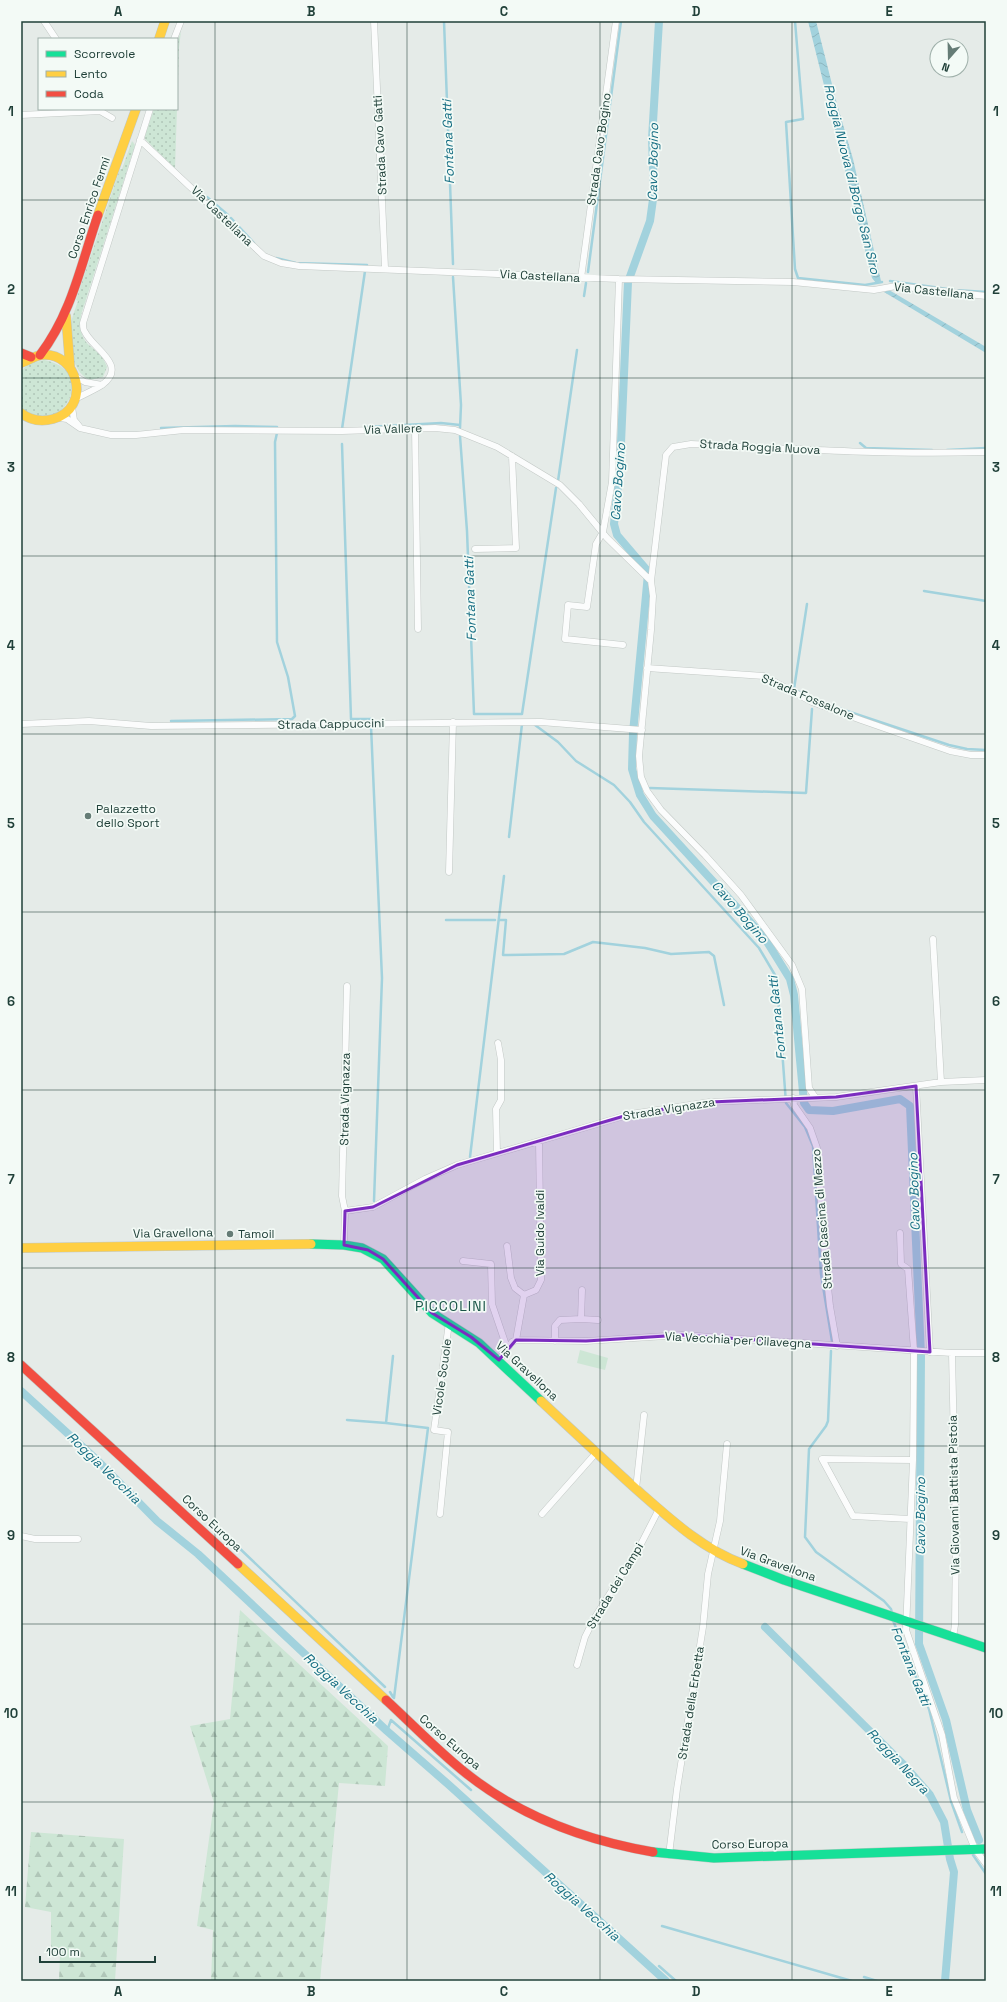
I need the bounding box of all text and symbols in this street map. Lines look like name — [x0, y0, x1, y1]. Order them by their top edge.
text: A — [114, 3, 123, 20]
text: B — [307, 3, 316, 20]
text: C — [500, 3, 508, 20]
text: D — [692, 3, 701, 20]
text: E — [885, 3, 893, 20]
legend — [38, 38, 178, 110]
north arrow — [929, 38, 969, 78]
text: Scorrevole — [74, 46, 135, 62]
text: N — [940, 60, 951, 75]
text: Lento — [74, 66, 108, 82]
water label: Roggia Nuova di Borgo San Siro — [820, 82, 884, 277]
text: Coda — [74, 86, 104, 102]
street label: Strada Cavo Bogino — [583, 92, 615, 206]
street label: Strada Cavo Gatti — [369, 95, 391, 195]
water label: Fontana Gatti — [438, 98, 458, 184]
text: 1 — [8, 103, 14, 120]
text: 1 — [993, 103, 999, 120]
water label: Cavo Bogino — [644, 122, 662, 201]
street label: Corso Enrico Fermi — [64, 155, 114, 261]
street label: Via Castellana — [187, 182, 257, 250]
street label: Via Castellana — [499, 266, 581, 286]
street label: Via Castellana — [893, 279, 975, 303]
text: 2 — [7, 281, 15, 298]
text: 2 — [992, 281, 1000, 298]
street label: Via Vallere — [363, 420, 423, 438]
street label: Strada Roggia Nuova — [699, 436, 821, 458]
water label: Cavo Bogino — [607, 442, 629, 521]
text: 3 — [7, 459, 15, 476]
text: 3 — [992, 459, 1000, 476]
water label: Fontana Gatti — [460, 555, 480, 641]
text: 4 — [7, 637, 15, 654]
text: 4 — [992, 637, 1000, 654]
street label: Strada Fossalone — [759, 670, 857, 724]
street label: Strada Cappuccini — [278, 715, 385, 733]
place label: Palazzetto dello Sport — [96, 801, 160, 831]
marker: Palazzetto dello Sport — [83, 811, 93, 821]
text: 5 — [7, 815, 15, 832]
text: 5 — [992, 815, 1000, 832]
water label: Cavo Bogino — [708, 877, 773, 948]
water label: Fontana Gatti — [764, 973, 790, 1061]
text: 6 — [7, 993, 15, 1010]
text: 6 — [992, 993, 1000, 1010]
street label: Strada Vignazza — [336, 1052, 354, 1146]
street label: Strada Vignazza — [622, 1094, 716, 1124]
street label: Strada Cascina di Mezzo — [808, 1148, 836, 1290]
water label: Cavo Bogino — [904, 1152, 924, 1231]
text: 7 — [7, 1171, 15, 1188]
text: 7 — [992, 1171, 1000, 1188]
street label: Via Guido Ivaldi — [532, 1190, 548, 1276]
street label: Via Gravellona — [133, 1224, 213, 1242]
place label: Tamoil — [238, 1226, 275, 1242]
marker: Tamoil — [225, 1229, 235, 1239]
district label: PICCOLINI — [415, 1297, 487, 1315]
street label: Via Vecchia per Cilavegna — [664, 1328, 812, 1352]
street label: Vicole Scuole — [429, 1338, 455, 1416]
street label: Via Gravellona — [492, 1338, 562, 1404]
text: 8 — [7, 1349, 15, 1366]
text: 8 — [992, 1349, 1000, 1366]
street label: Via Giovanni Battista Pistoia — [945, 1415, 963, 1575]
water label: Roggia Vecchia — [63, 1428, 145, 1508]
water label: Cavo Bogino — [912, 1476, 929, 1555]
street label: Corso Europa — [178, 1491, 246, 1555]
text: 9 — [7, 1527, 15, 1544]
text: 9 — [992, 1527, 1000, 1544]
street label: Strada dei Campi — [583, 1540, 647, 1632]
street label: Via Gravellona — [738, 1543, 818, 1585]
water label: Fontana Gatti — [887, 1624, 935, 1710]
street label: Strada della Erbetta — [674, 1645, 708, 1761]
water label: Roggia Vecchia — [300, 1649, 382, 1727]
text: 10 — [4, 1705, 18, 1722]
text: 10 — [989, 1705, 1003, 1722]
street label: Corso Europa — [416, 1711, 484, 1773]
water label: Roggia Negra — [863, 1725, 933, 1798]
street label: Corso Europa — [711, 1835, 789, 1853]
water label: Roggia Vecchia — [541, 1867, 624, 1945]
text: 11 — [5, 1883, 17, 1900]
text: 11 — [990, 1883, 1002, 1900]
scale bar — [40, 1938, 155, 1964]
text: 100 m — [46, 1944, 80, 1960]
text: A — [114, 1983, 123, 2000]
text: B — [307, 1983, 316, 2000]
text: C — [500, 1983, 508, 2000]
text: D — [692, 1983, 701, 2000]
text: E — [885, 1983, 893, 2000]

